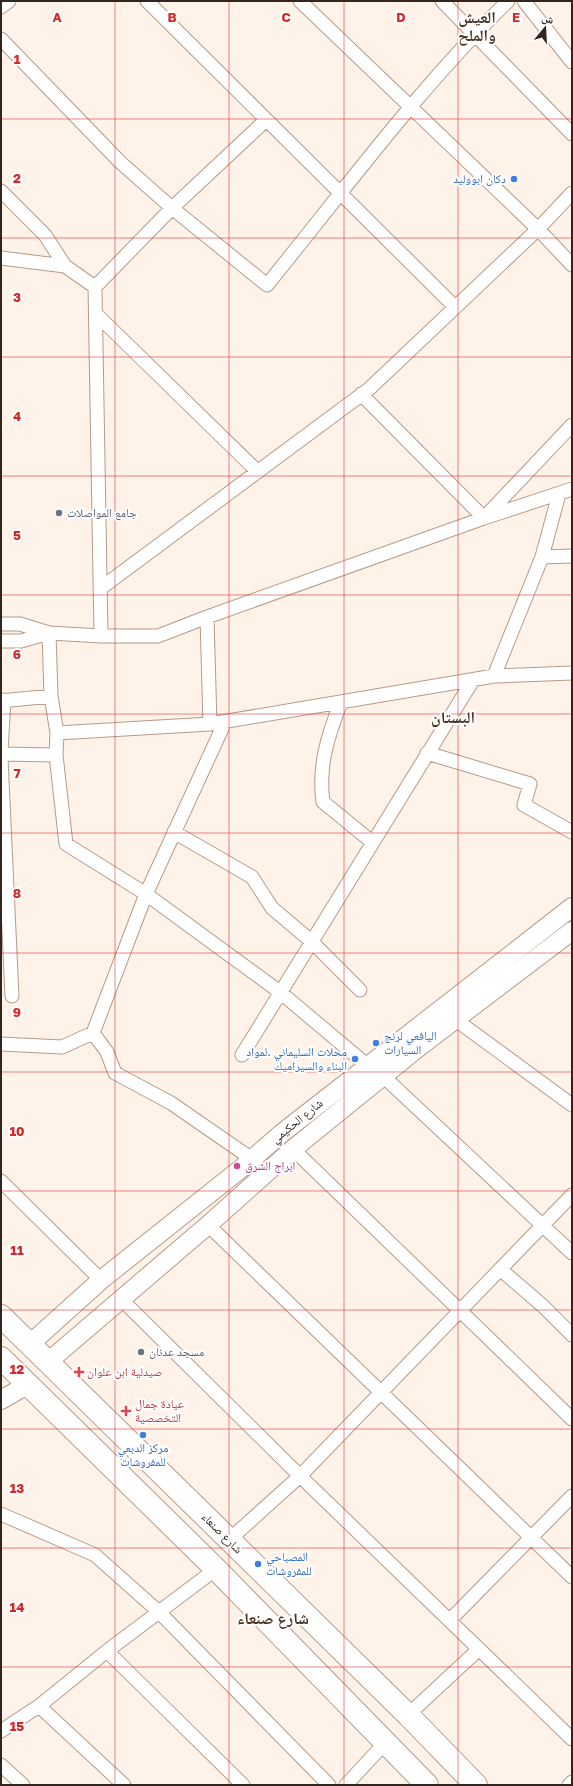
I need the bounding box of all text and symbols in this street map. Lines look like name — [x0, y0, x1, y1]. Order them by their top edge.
district label: العيش والملح — [458, 7, 496, 46]
north arrow — [525, 8, 565, 48]
text: A — [52, 9, 62, 25]
text: B — [167, 9, 177, 25]
text: C — [281, 9, 291, 25]
text: D — [396, 9, 406, 25]
text: E — [512, 9, 520, 25]
text: ش — [540, 10, 556, 28]
text: 1 — [14, 51, 21, 67]
text: 2 — [13, 170, 21, 186]
place label: دكان ابووليد — [453, 171, 506, 186]
marker: دكان ابووليد — [509, 174, 519, 184]
text: 3 — [13, 289, 21, 305]
text: 4 — [13, 408, 21, 424]
place label: جامع المواصلات — [67, 505, 137, 520]
marker: جامع المواصلات — [54, 508, 64, 518]
text: 5 — [13, 527, 21, 543]
text: 6 — [13, 646, 21, 662]
district label: البستان — [431, 707, 475, 727]
text: 7 — [13, 765, 21, 781]
text: 8 — [13, 885, 21, 901]
text: 9 — [13, 1004, 21, 1020]
place label: اليافعي لرنج السيارات — [384, 1028, 437, 1057]
marker: اليافعي لرنج السيارات — [371, 1038, 381, 1048]
place label: محلات السليماني .لمواد البناء والسيراميك — [246, 1044, 347, 1073]
marker: محلات السليماني .لمواد البناء والسيراميك — [350, 1054, 360, 1064]
street label: شارع الحكيمي — [268, 1095, 328, 1148]
text: 10 — [9, 1123, 25, 1139]
place label: ابراج الشرق — [245, 1158, 296, 1173]
marker: ابراج الشرق — [232, 1161, 242, 1171]
text: 11 — [10, 1242, 24, 1258]
place label: مسجد عدنان — [149, 1344, 204, 1359]
marker: مسجد عدنان — [136, 1347, 146, 1357]
text: 12 — [10, 1361, 24, 1377]
place label: صيدلية ابن علوان — [87, 1364, 162, 1379]
marker: صيدلية ابن علوان — [74, 1367, 84, 1377]
place label: عيادة جمال التخصصية — [135, 1396, 184, 1425]
marker: عيادة جمال التخصصية — [120, 1405, 132, 1417]
marker: مركز الدبعي للمفروشات — [138, 1430, 148, 1440]
place label: مركز الدبعي للمفروشات — [118, 1440, 168, 1469]
text: 13 — [10, 1480, 24, 1496]
street label: شارع صنعاء — [198, 1509, 246, 1557]
place label: المصباحي للمفروشات — [266, 1549, 312, 1578]
marker: المصباحي للمفروشات — [253, 1559, 263, 1569]
text: 14 — [10, 1599, 24, 1615]
district label: شارع صنعاء — [237, 1608, 309, 1629]
text: 15 — [10, 1718, 24, 1734]

